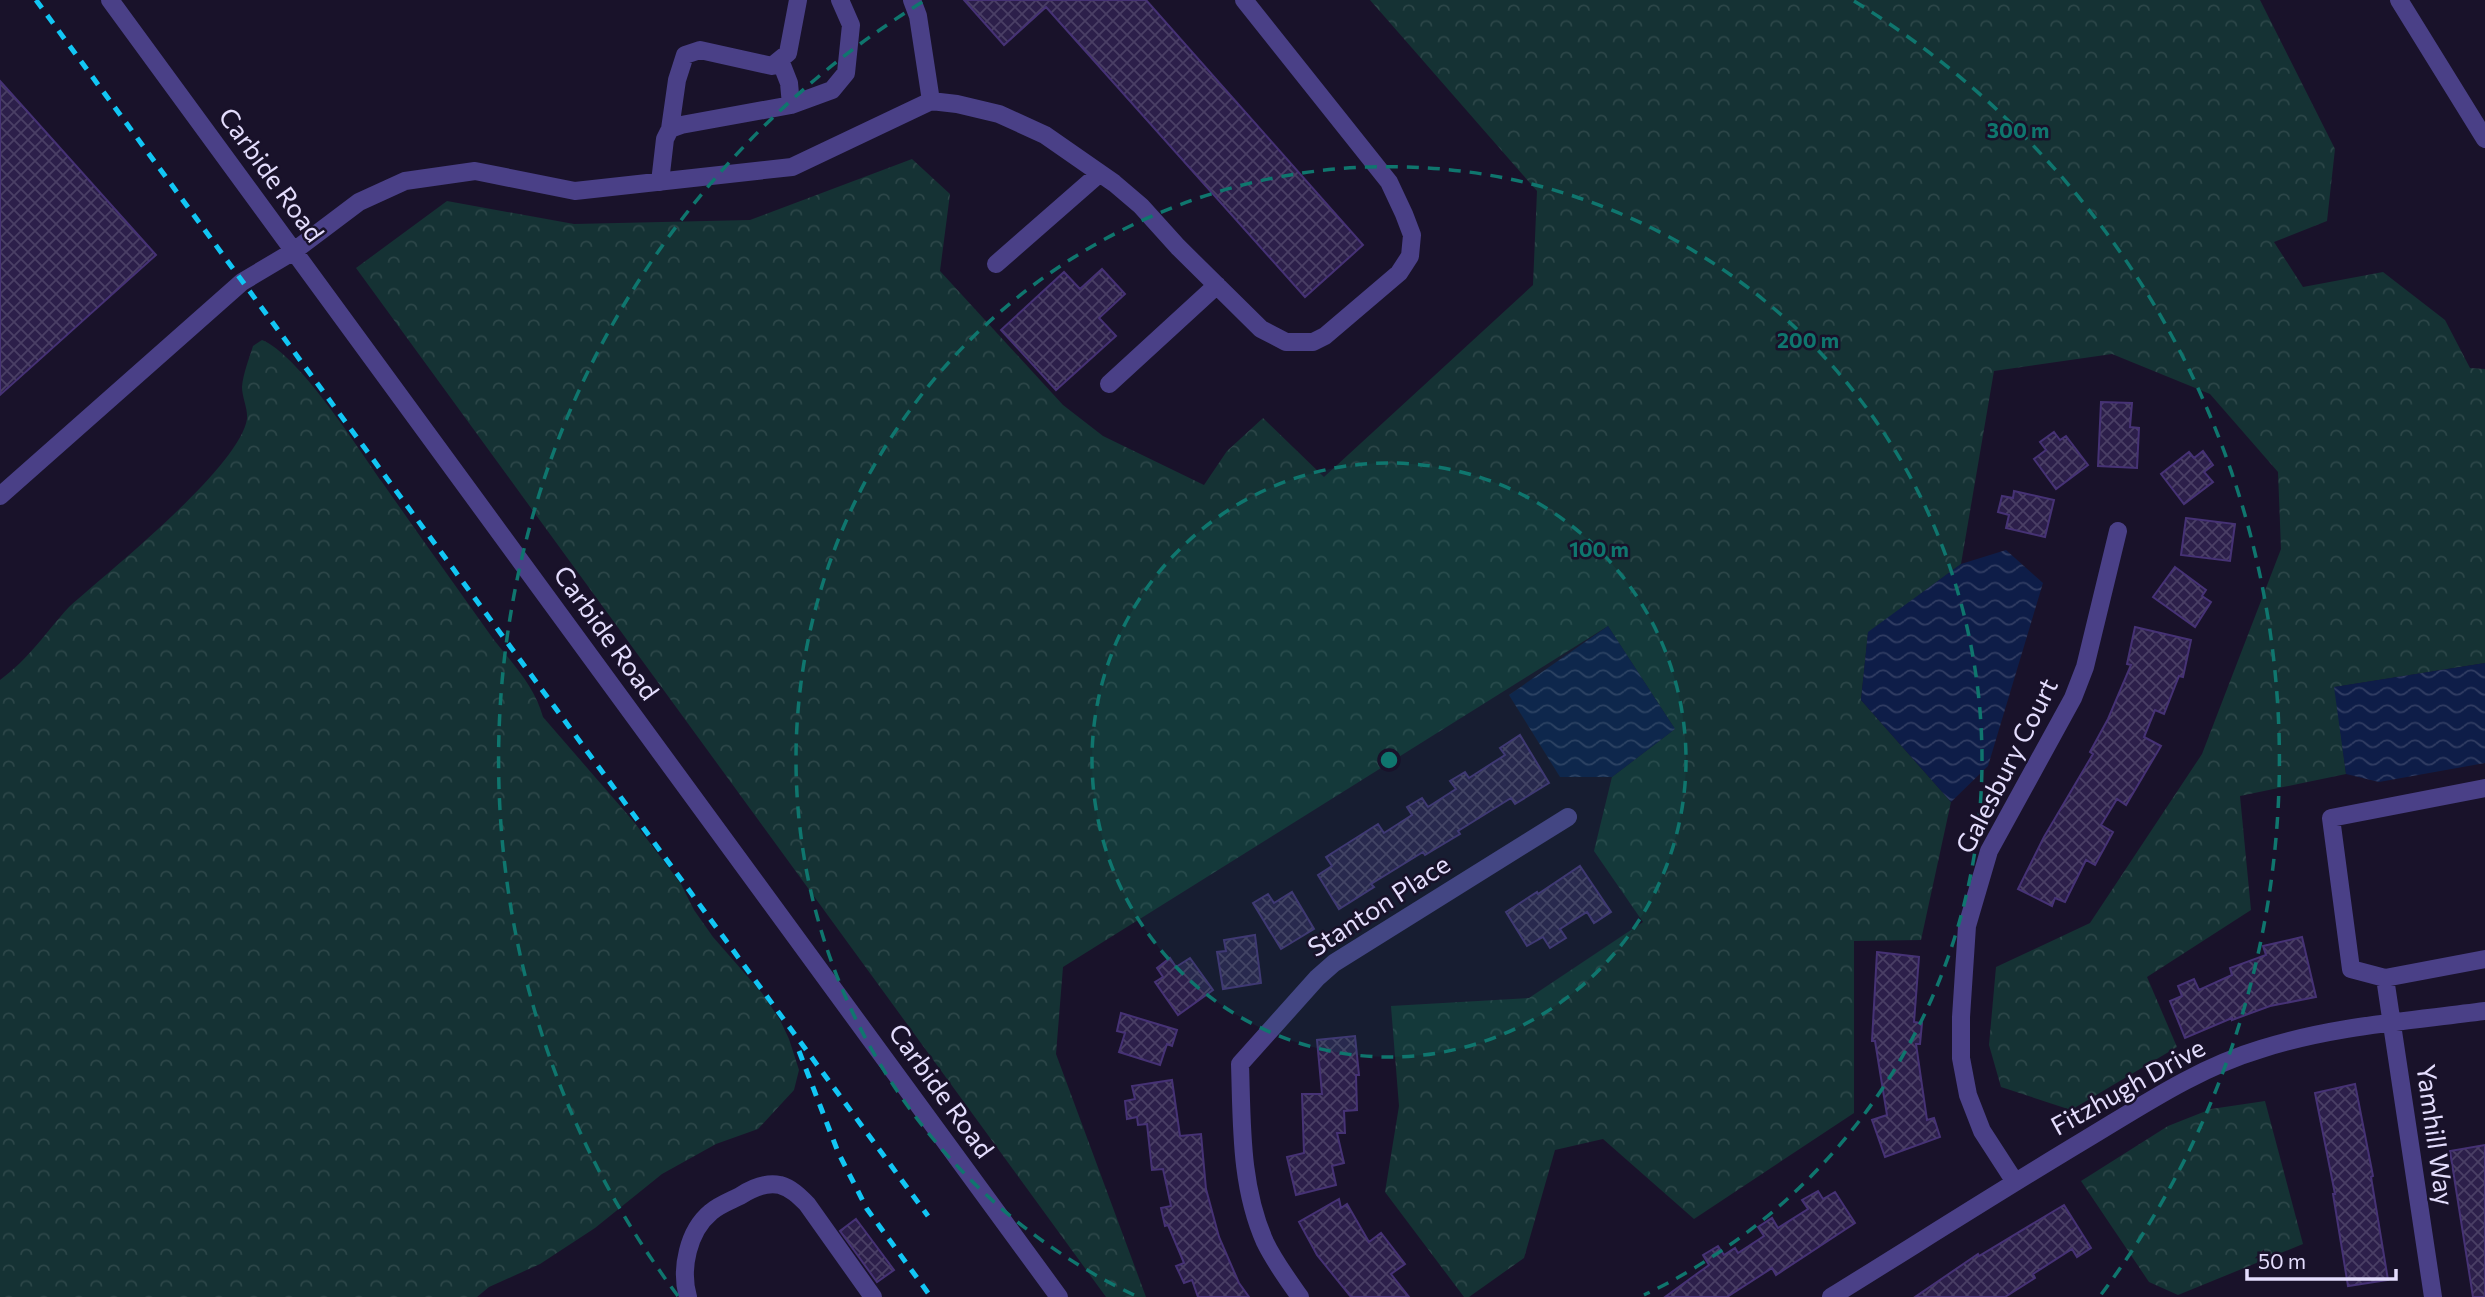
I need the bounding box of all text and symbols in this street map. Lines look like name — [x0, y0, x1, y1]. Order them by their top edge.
street label: Carbide Road — [213, 101, 331, 247]
text: 300 m — [1987, 117, 2049, 142]
text: 200 m — [1777, 327, 1839, 352]
text: 100 m — [1569, 536, 1629, 561]
street label: Carbide Road — [548, 559, 666, 705]
street label: Galesbury Court — [1948, 673, 2063, 858]
centre of rings — [1377, 748, 1401, 772]
street label: Stanton Place — [1301, 847, 1455, 962]
street label: Carbide Road — [883, 1017, 1001, 1163]
street label: Fitzhugh Drive — [2045, 1031, 2210, 1141]
street label: Yamhill Way — [2411, 1062, 2462, 1207]
scale bar — [2247, 1238, 2396, 1282]
text: 50 m — [2258, 1248, 2306, 1273]

